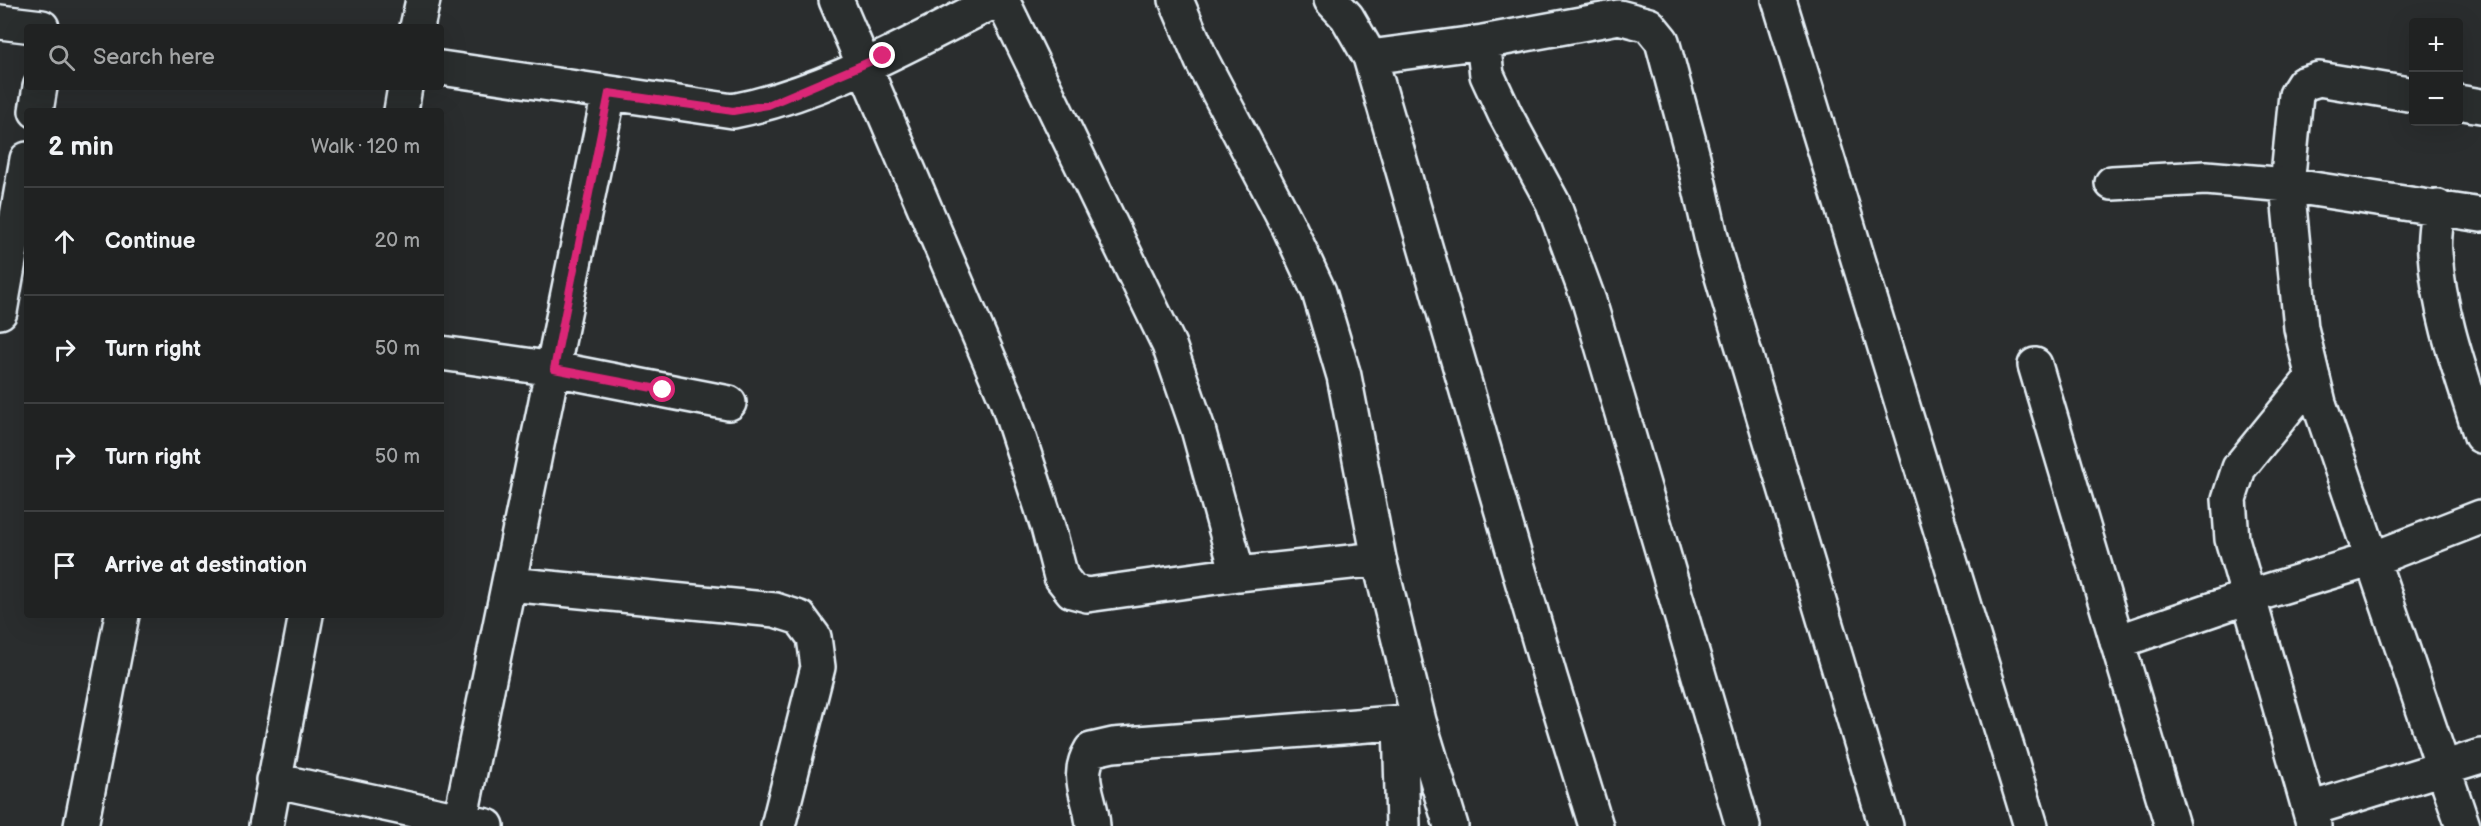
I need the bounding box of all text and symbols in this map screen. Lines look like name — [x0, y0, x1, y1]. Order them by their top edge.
map controls — [2409, 18, 2463, 126]
button: + — [2409, 18, 2463, 72]
search box — [24, 24, 444, 90]
icon: search — [45, 41, 78, 74]
route end — [869, 42, 895, 68]
text: Search here — [93, 44, 215, 71]
button: − — [2409, 72, 2463, 126]
text: 2 min — [48, 132, 114, 163]
text: Walk · 120 m — [311, 135, 420, 159]
icon: ahead — [48, 225, 81, 258]
text: Continue — [105, 228, 195, 255]
text: 20 m — [375, 229, 420, 253]
icon: right — [48, 333, 81, 366]
text: Turn right — [105, 336, 201, 363]
text: 50 m — [375, 337, 420, 361]
route start — [649, 376, 675, 402]
icon: right — [48, 441, 81, 474]
text: Turn right — [105, 444, 201, 471]
text: 50 m — [375, 445, 420, 469]
icon: arrive — [48, 549, 81, 582]
text: Arrive at destination — [105, 552, 307, 579]

